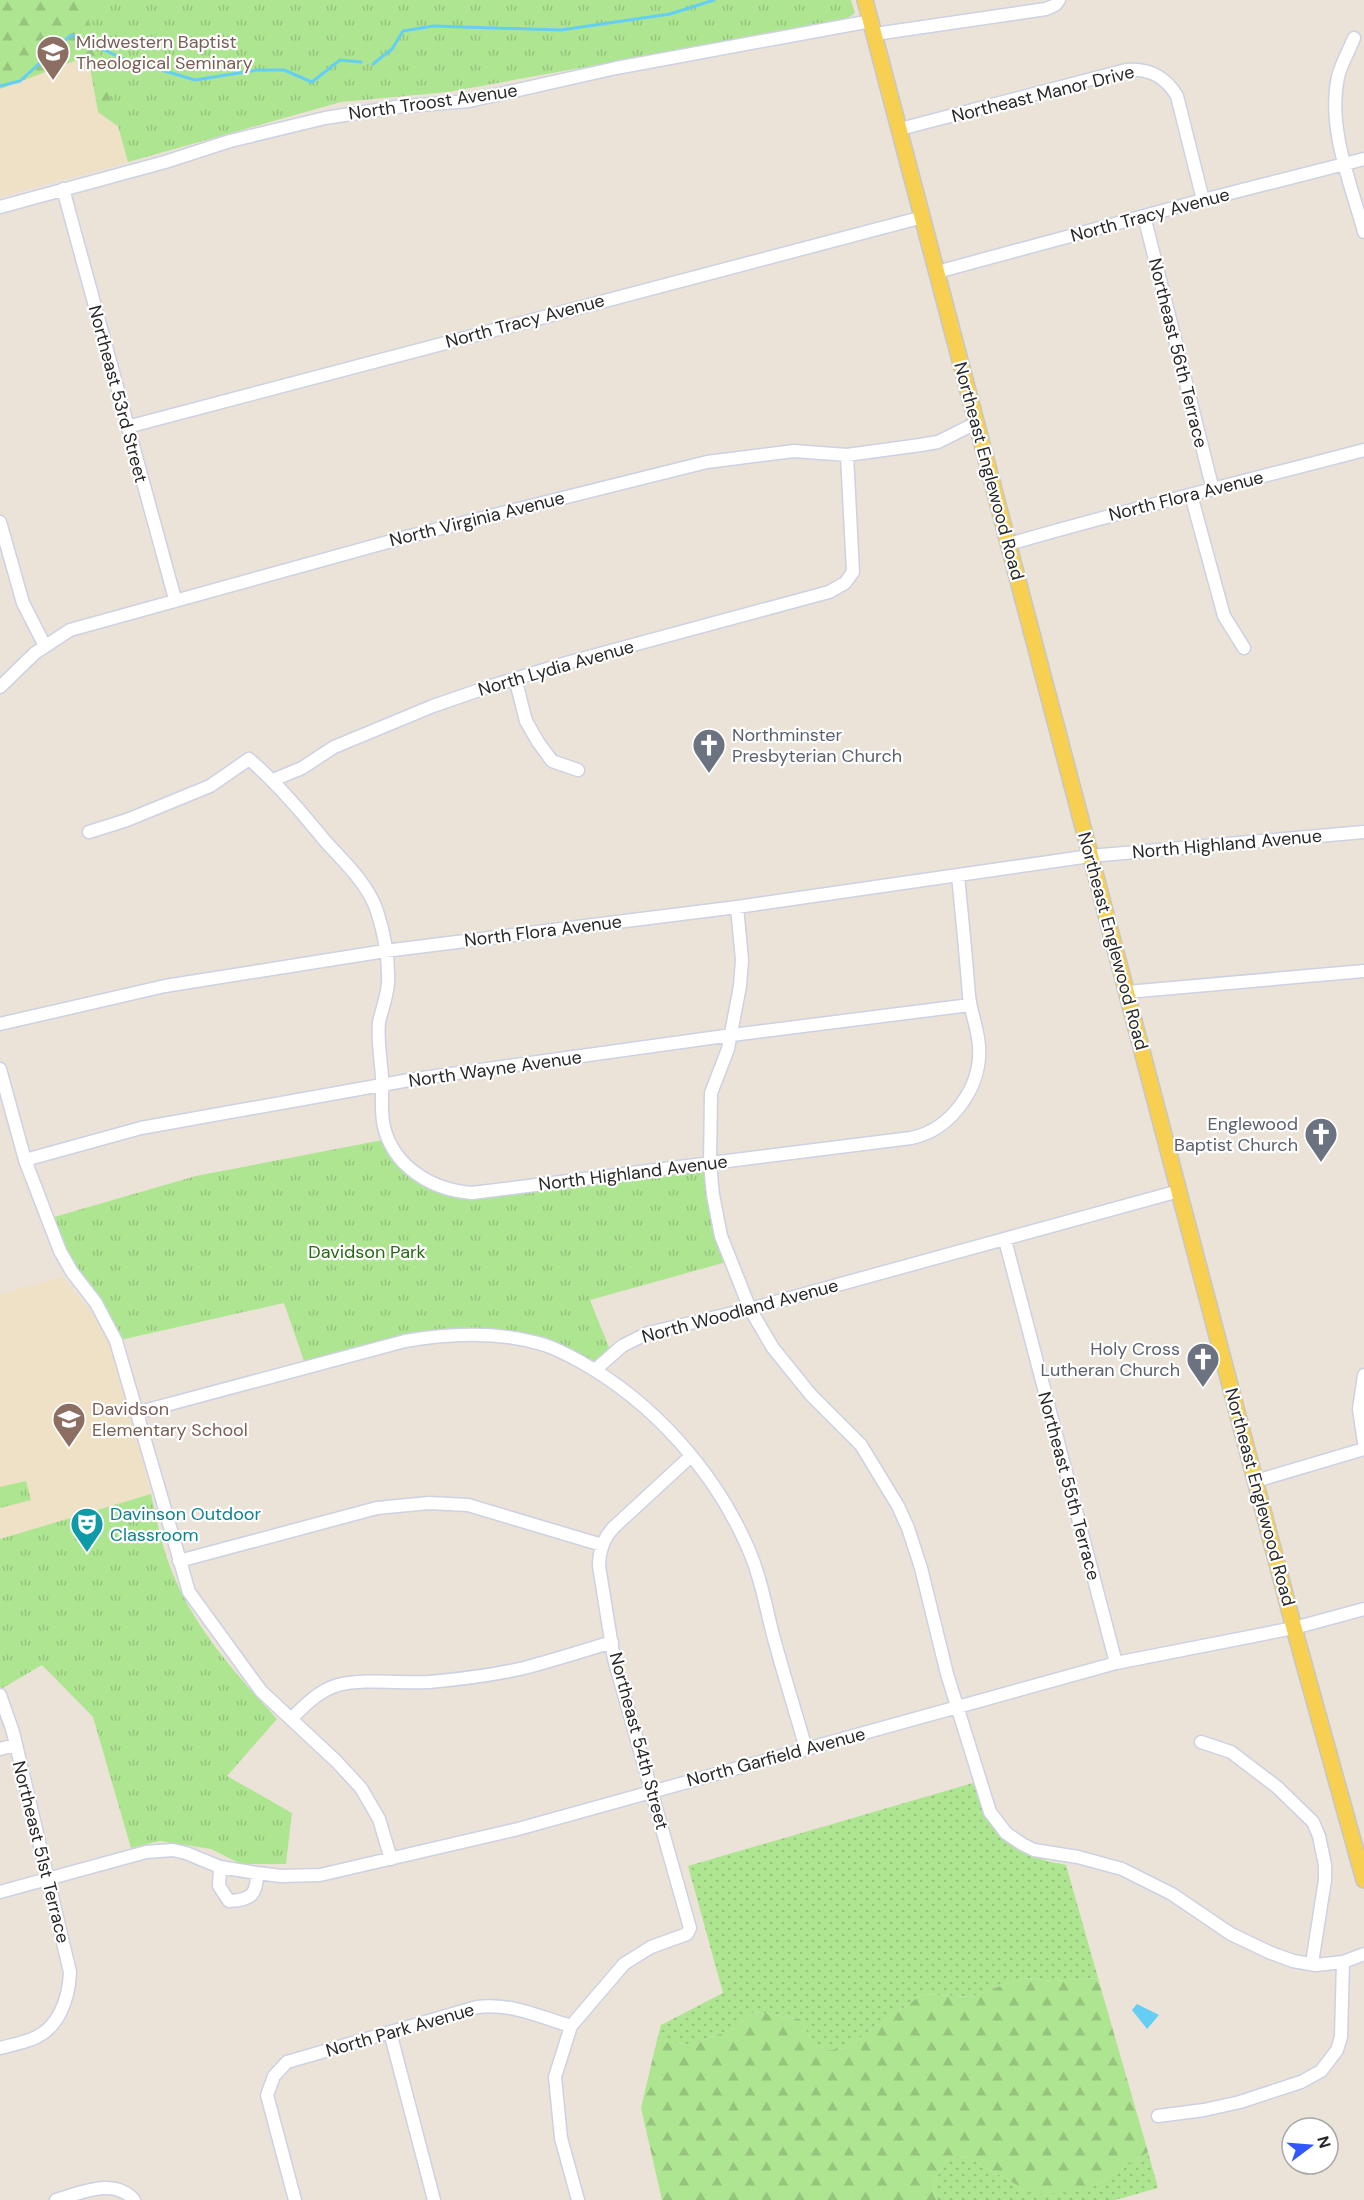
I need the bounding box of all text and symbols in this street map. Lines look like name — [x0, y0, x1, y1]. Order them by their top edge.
place label: Midwestern Baptist Theological Seminary — [76, 30, 253, 75]
school or university icon: Midwestern Baptist Theological Seminary — [35, 34, 71, 81]
street label: Northeast Manor Drive — [949, 60, 1137, 128]
street label: North Troost Avenue — [347, 78, 519, 126]
street label: North Tracy Avenue — [1068, 182, 1232, 248]
street label: Northeast 56th Terrace — [1143, 256, 1213, 450]
street label: North Tracy Avenue — [443, 288, 607, 354]
street label: Northeast 53rd Street — [83, 303, 153, 485]
street label: Northeast Englewood Road — [948, 359, 1030, 583]
street label: North Flora Avenue — [1106, 465, 1266, 527]
street label: North Virginia Avenue — [387, 486, 567, 552]
street label: North Lydia Avenue — [475, 634, 637, 702]
place label: Northminster Presbyterian Church — [732, 723, 902, 768]
church icon: Northminster Presbyterian Church — [691, 727, 727, 774]
street label: North Highland Avenue — [1131, 824, 1323, 864]
street label: Northeast Englewood Road — [1072, 829, 1154, 1053]
street label: North Flora Avenue — [463, 909, 623, 953]
street label: North Wayne Avenue — [407, 1045, 583, 1093]
place label: Englewood Baptist Church — [1174, 1112, 1298, 1157]
church icon: Englewood Baptist Church — [1303, 1116, 1339, 1163]
street label: North Highland Avenue — [537, 1149, 729, 1197]
park label: Davidson Park — [308, 1240, 426, 1264]
street label: North Woodland Avenue — [639, 1273, 841, 1349]
place label: Holy Cross Lutheran Church — [1040, 1337, 1180, 1382]
church icon: Holy Cross Lutheran Church — [1185, 1341, 1221, 1388]
street label: Northeast Englewood Road — [1219, 1385, 1301, 1609]
street label: Northeast 55th Terrace — [1032, 1389, 1106, 1583]
place label: Davidson Elementary School — [92, 1397, 248, 1442]
school or university icon: Davidson Elementary School — [51, 1401, 87, 1448]
place label: Davinson Outdoor Classroom — [110, 1502, 261, 1547]
theatre icon: Davinson Outdoor Classroom — [69, 1506, 105, 1553]
street label: Northeast 54th Street — [604, 1650, 674, 1832]
street label: North Garfield Avenue — [684, 1722, 868, 1792]
street label: Northeast 51st Terrace — [7, 1758, 75, 1946]
street label: North Park Avenue — [323, 1997, 477, 2063]
north arrow — [1280, 2116, 1340, 2176]
text: N — [1312, 2133, 1336, 2151]

